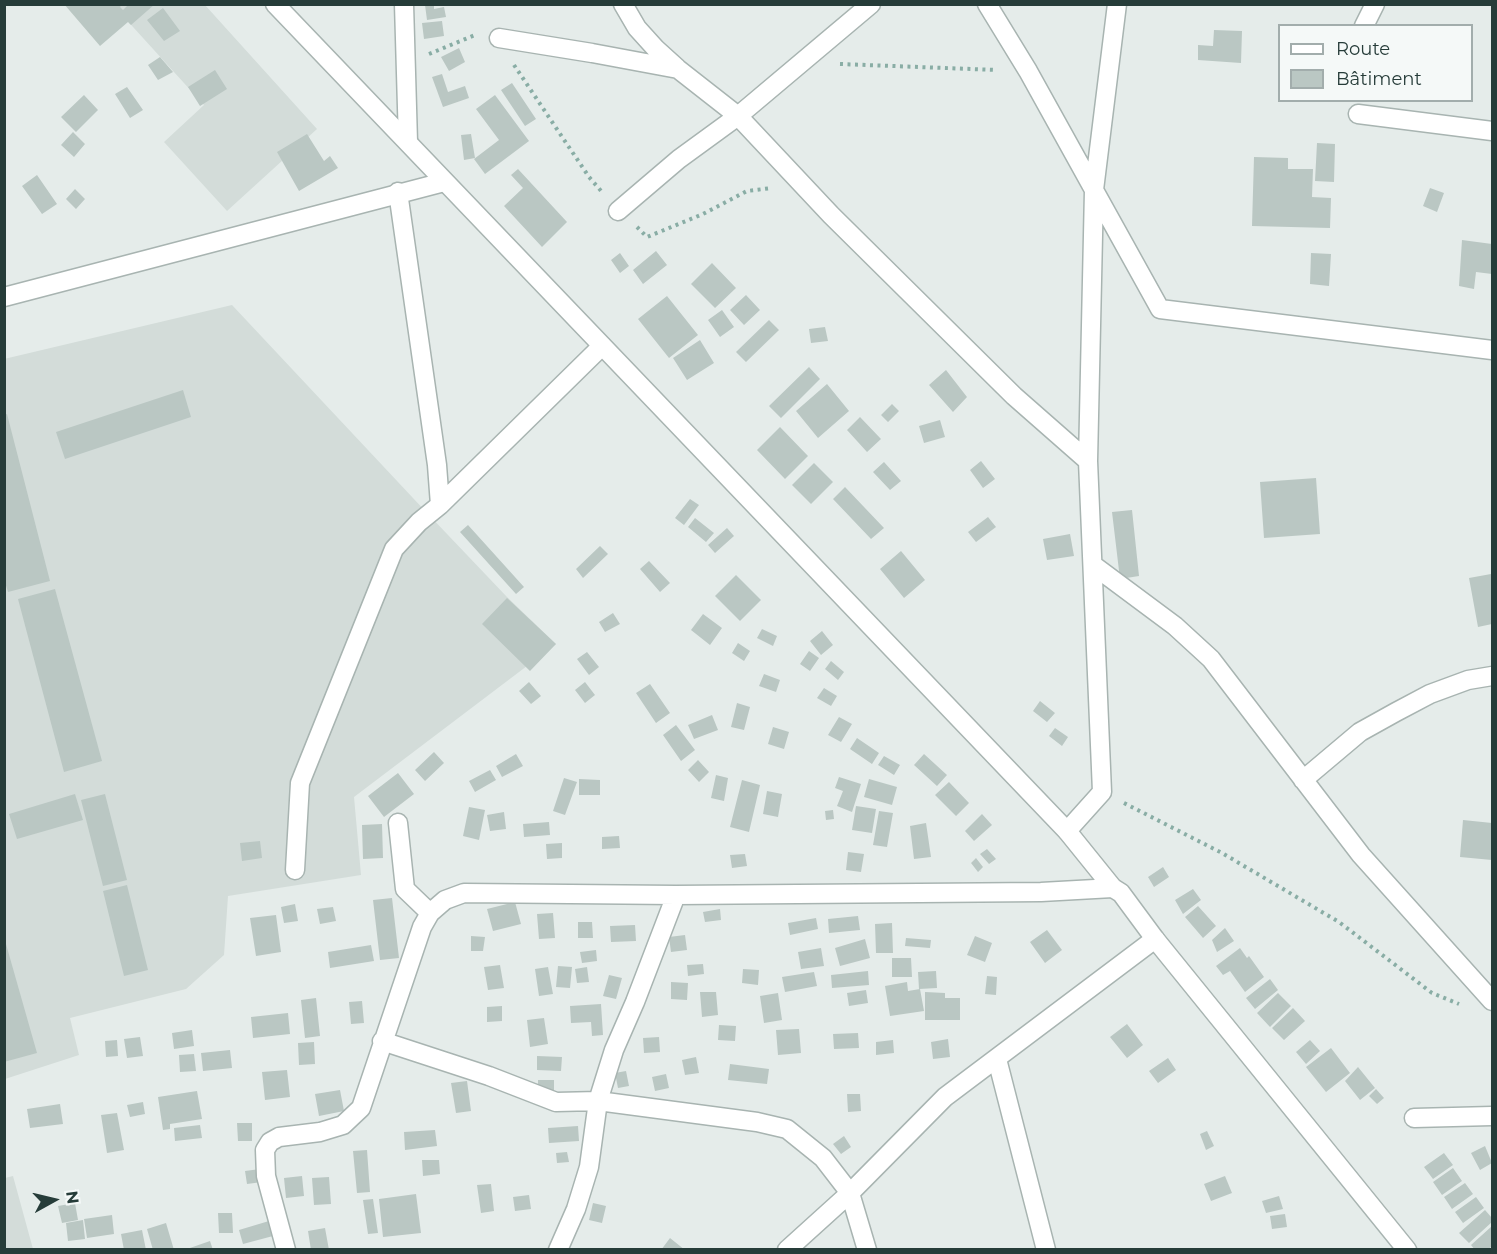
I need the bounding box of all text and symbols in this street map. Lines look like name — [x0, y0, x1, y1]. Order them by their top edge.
legend — [1278, 24, 1473, 102]
text: Route — [1336, 38, 1390, 60]
text: Bâtiment — [1336, 68, 1422, 90]
north arrow — [24, 1170, 84, 1230]
text: N — [62, 1190, 83, 1205]

